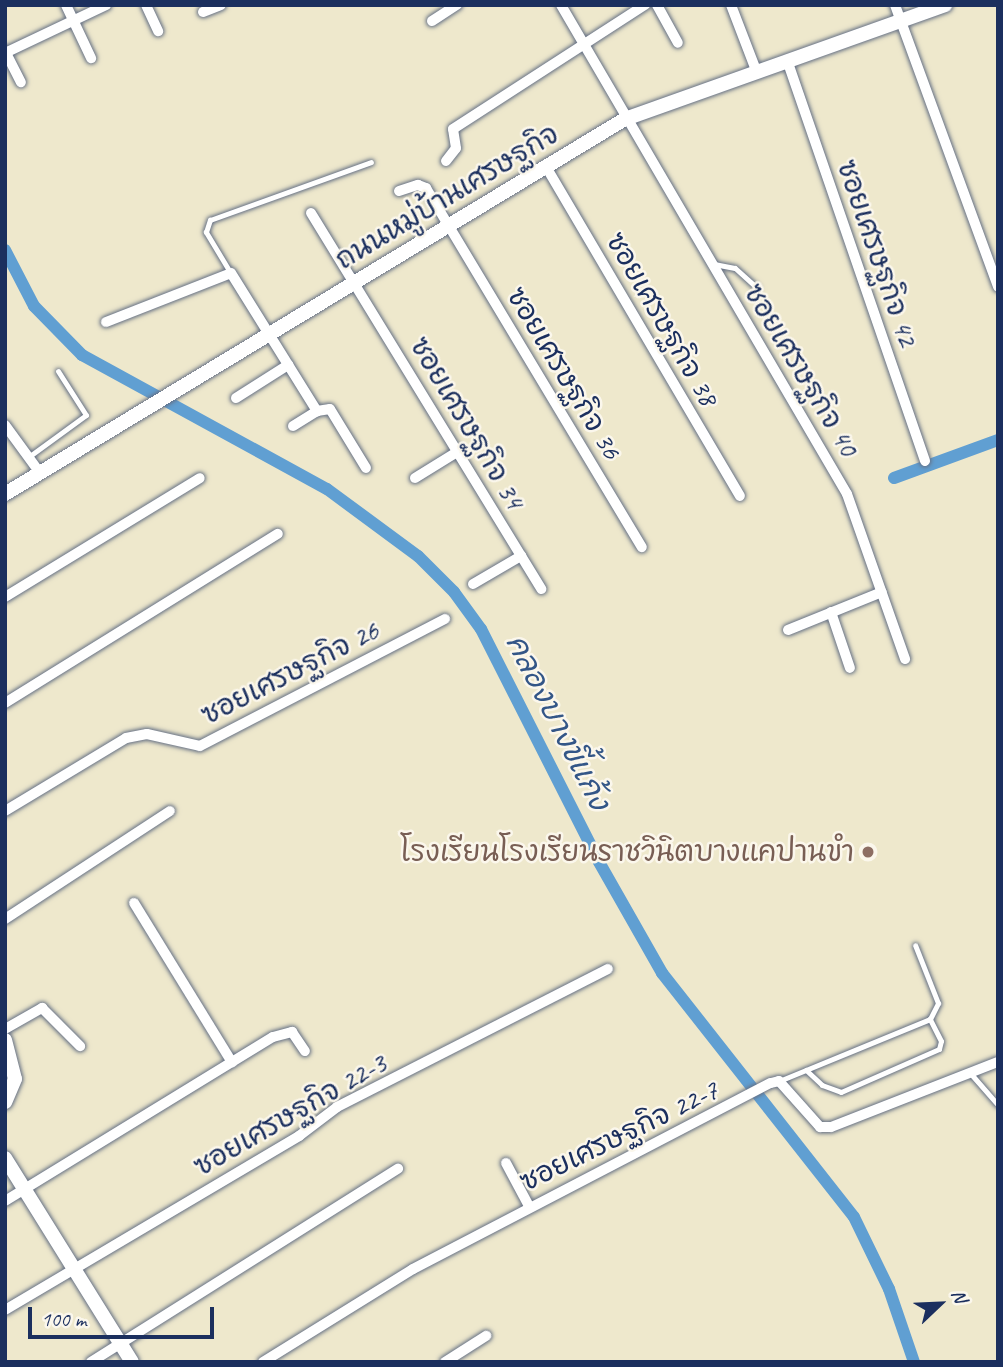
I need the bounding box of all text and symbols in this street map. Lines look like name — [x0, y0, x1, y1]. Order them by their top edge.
street label: ถนนหมู่บ้านเศรษฐกิจ — [330, 117, 564, 277]
street label: ซอยเศรษฐกิจ 42 — [829, 155, 925, 351]
street label: ซอยเศรษฐกิจ 38 — [599, 226, 725, 412]
street label: ซอยเศรษฐกิจ 40 — [736, 278, 866, 462]
street label: ซอยเศรษฐกิจ 36 — [499, 281, 629, 465]
street label: ซอยเศรษฐกิจ 34 — [402, 331, 532, 515]
street label: ซอยเศรษฐกิจ 26 — [196, 614, 384, 732]
water label: คลองบางขี้แก้ง — [498, 628, 618, 816]
place label: โรงเรียนโรงเรียนราชวินิตบางแคปานขำ — [400, 835, 854, 869]
marker: โรงเรียนโรงเรียนราชวินิตบางแคปานขำ — [860, 844, 876, 860]
street label: ซอยเศรษฐกิจ 22-3 — [188, 1046, 392, 1184]
street label: ซอยเศรษฐกิจ 22-7 — [514, 1073, 724, 1199]
north arrow — [905, 1269, 975, 1339]
text: N — [946, 1286, 973, 1306]
scale bar — [32, 1294, 217, 1338]
text: 100 m — [41, 1306, 86, 1332]

